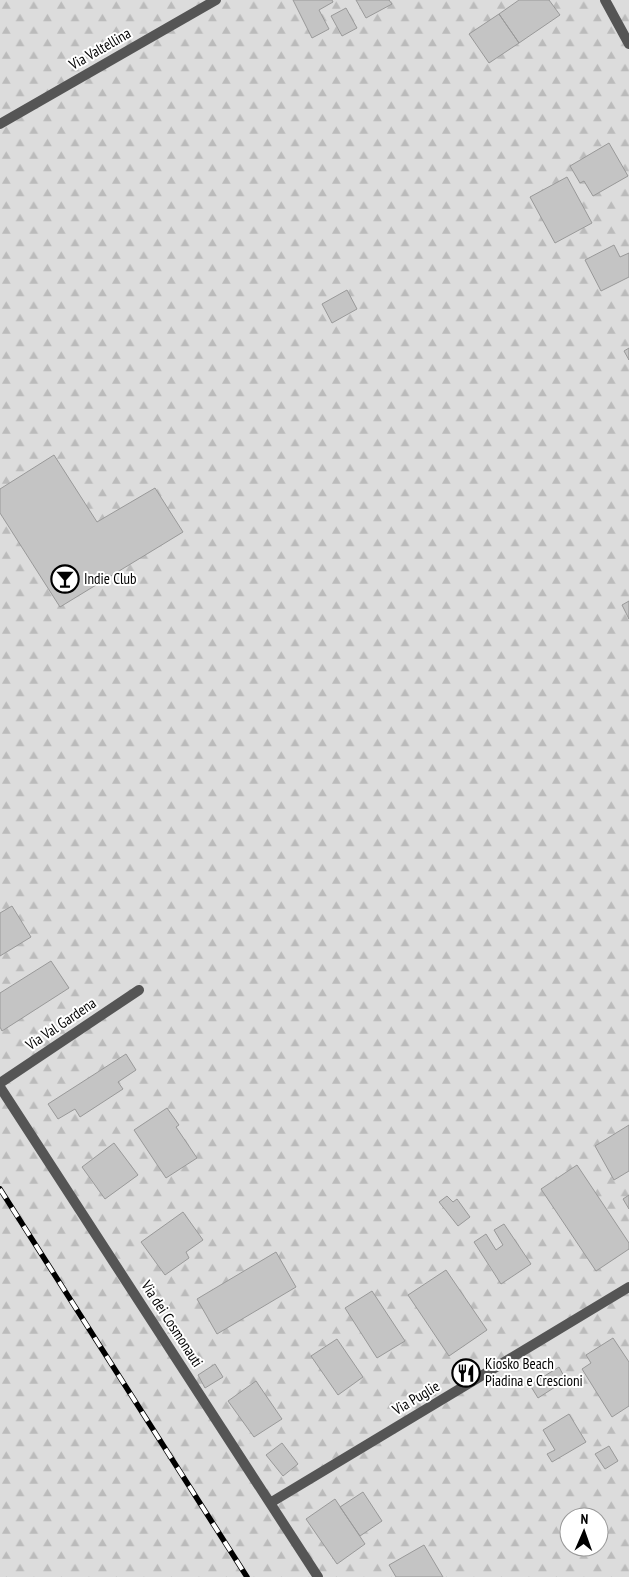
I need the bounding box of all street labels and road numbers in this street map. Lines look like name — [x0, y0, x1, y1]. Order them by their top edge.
street label: Via Valtellina — [65, 23, 134, 74]
street label: Via Val Gardena — [21, 993, 100, 1055]
street label: Via dei Cosmonauti — [137, 1276, 207, 1371]
street label: Via Puglie — [388, 1376, 443, 1420]

